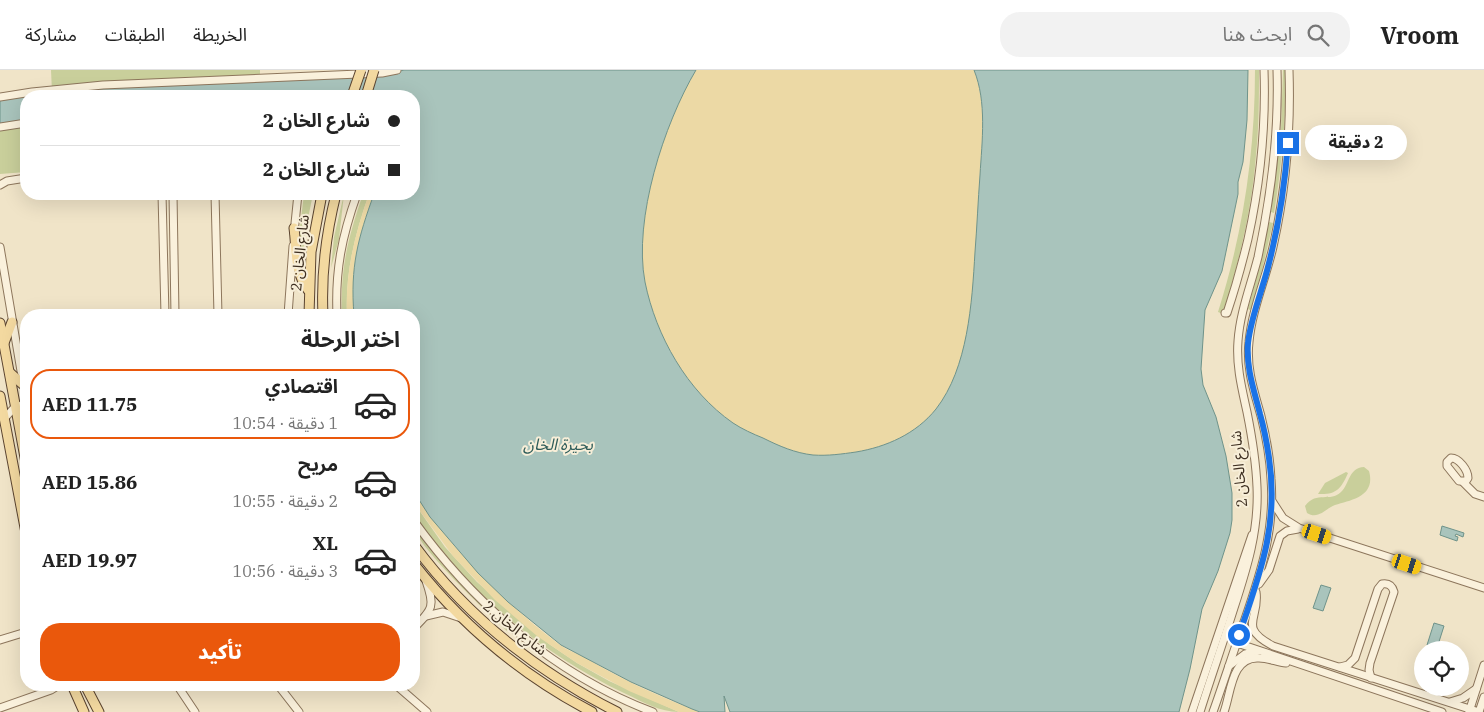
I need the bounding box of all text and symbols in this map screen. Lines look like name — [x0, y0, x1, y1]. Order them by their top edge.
search box — [1000, 12, 1350, 57]
text: Vroom — [1380, 19, 1459, 51]
icon: search — [1304, 21, 1332, 49]
text: ابحث هنا — [1222, 22, 1292, 46]
text: مشاركة — [25, 23, 77, 46]
text: الطبقات — [105, 23, 165, 46]
text: الخريطة — [193, 23, 247, 46]
text: شارع الخان 2 — [263, 108, 370, 132]
callout: 2 دقيقة — [1306, 126, 1408, 160]
route end — [1277, 132, 1299, 154]
text: 2 دقيقة — [1328, 132, 1384, 152]
text: شارع الخان 2 — [263, 157, 370, 181]
street label: شارع الخان 2 — [286, 213, 316, 292]
text: اختر الرحلة — [301, 324, 400, 353]
text: اقتصادي — [265, 374, 338, 398]
icon: car — [353, 382, 398, 427]
text: AED 11.75 — [42, 392, 138, 416]
text: 1 دقيقة · 10:54 — [233, 413, 338, 433]
street label: شارع الخان 2 — [1226, 429, 1254, 508]
water label: بحيرة الخان — [523, 434, 594, 454]
text: مريح — [298, 452, 338, 476]
icon: car — [353, 460, 398, 505]
text: AED 15.86 — [42, 470, 138, 494]
text: 2 دقيقة · 10:55 — [233, 491, 338, 511]
car — [1300, 522, 1333, 546]
text: XL — [312, 531, 338, 555]
icon: car — [353, 538, 398, 583]
text: AED 19.97 — [42, 548, 138, 572]
car — [1390, 552, 1423, 576]
text: 3 دقيقة · 10:56 — [233, 561, 338, 581]
street label: شارع الخان 2 — [478, 596, 551, 662]
button: تأكيد — [40, 623, 400, 681]
route start — [1228, 624, 1250, 646]
map controls — [1414, 641, 1469, 696]
button: locate — [1414, 641, 1469, 696]

